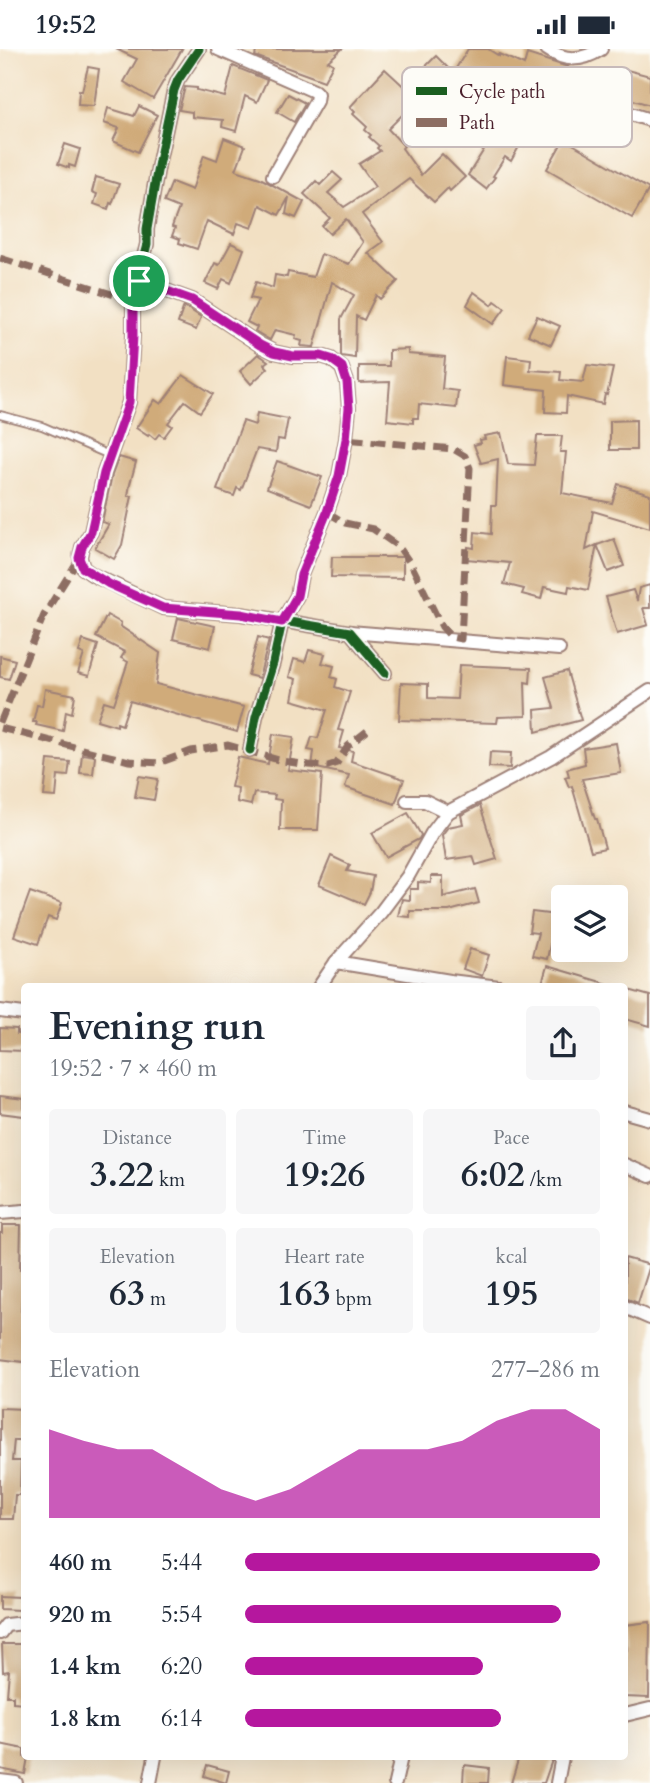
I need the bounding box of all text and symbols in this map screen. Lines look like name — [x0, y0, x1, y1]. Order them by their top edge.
text: 19:52 — [35, 7, 96, 42]
legend — [402, 67, 632, 147]
text: Cycle path — [459, 79, 546, 105]
text: Path — [459, 110, 495, 136]
pin — [109, 251, 169, 311]
icon: arrive — [120, 262, 158, 300]
map controls — [551, 885, 628, 962]
button: layers — [551, 885, 628, 962]
text: Evening run — [49, 1001, 265, 1053]
button: share — [526, 1006, 600, 1080]
text: 19:52 · 7 × 460 m — [49, 1053, 217, 1084]
text: Distance — [103, 1125, 172, 1151]
text: Time — [303, 1125, 346, 1151]
text: Pace — [493, 1125, 530, 1151]
text: 3.22 — [90, 1151, 154, 1199]
text: 19:26 — [284, 1151, 365, 1199]
text: 6:02 — [461, 1151, 525, 1199]
text: km — [154, 1167, 185, 1193]
text: /km — [525, 1167, 562, 1193]
text: Elevation — [100, 1244, 175, 1270]
text: Heart rate — [284, 1244, 365, 1270]
text: kcal — [496, 1244, 527, 1270]
text: 63 — [109, 1270, 145, 1318]
text: 163 — [277, 1270, 331, 1318]
text: 195 — [485, 1270, 538, 1318]
text: m — [145, 1286, 166, 1312]
text: bpm — [331, 1286, 372, 1312]
text: Elevation — [49, 1354, 140, 1385]
text: 277–286 m — [491, 1354, 600, 1385]
text: 460 m — [49, 1547, 112, 1578]
text: 5:44 — [161, 1547, 202, 1578]
text: 920 m — [49, 1599, 112, 1630]
text: 5:54 — [161, 1599, 202, 1630]
text: 1.4 km — [49, 1651, 121, 1682]
text: 6:20 — [161, 1651, 202, 1682]
text: 1.8 km — [49, 1703, 121, 1734]
text: 6:14 — [161, 1703, 202, 1734]

